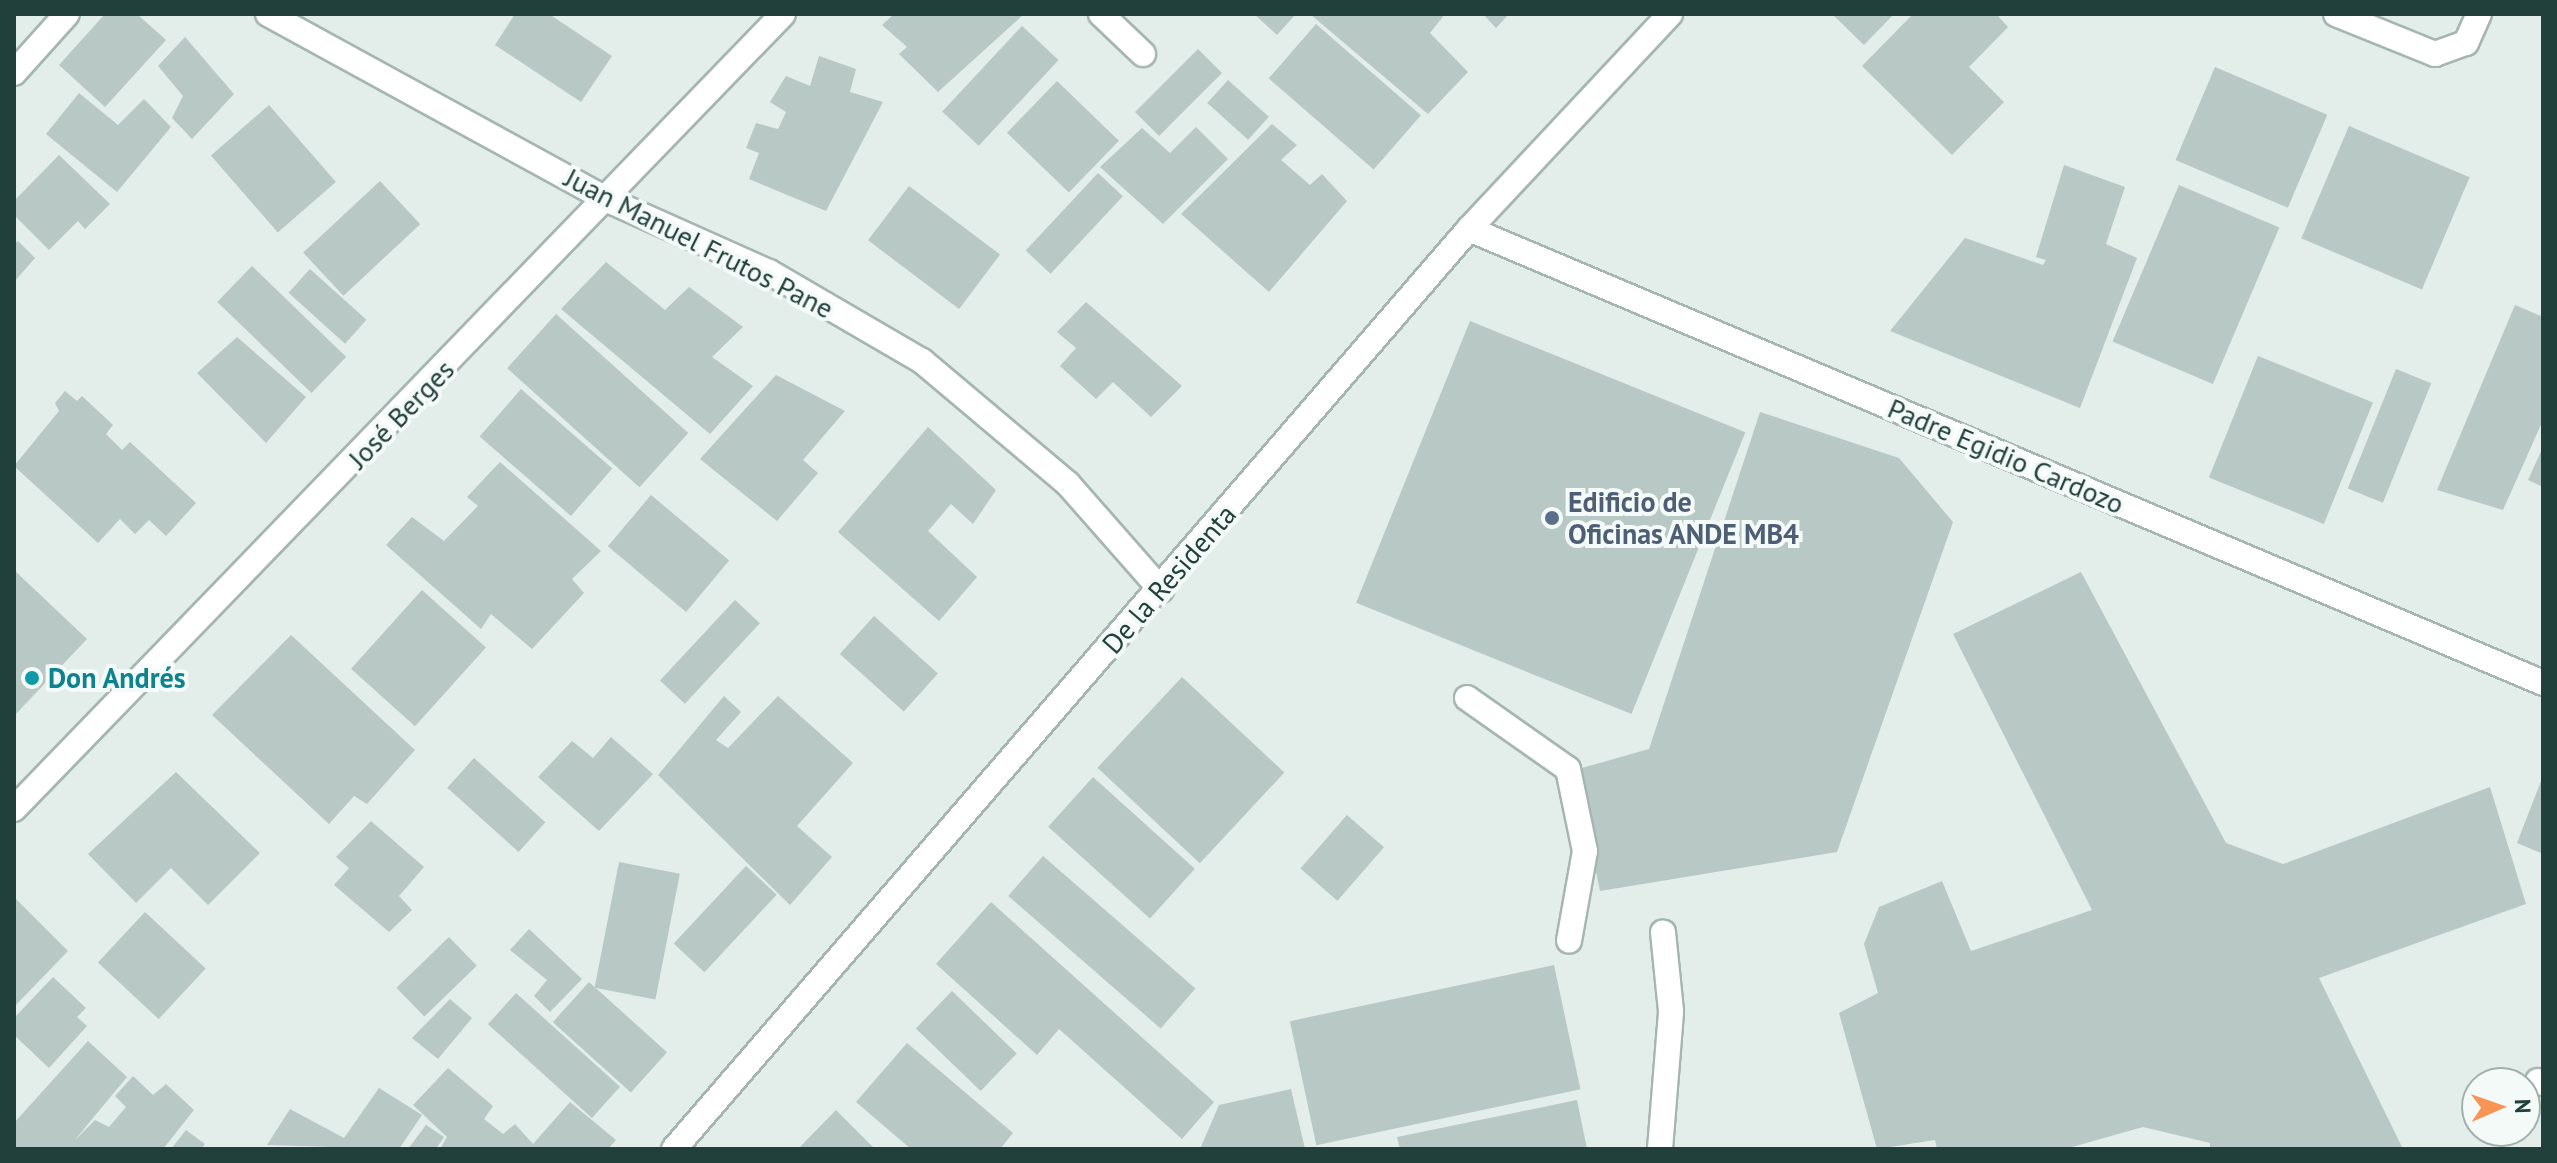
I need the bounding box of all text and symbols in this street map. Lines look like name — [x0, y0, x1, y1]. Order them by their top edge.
street label: Juan Manuel Frutos Pane — [559, 161, 839, 325]
street label: José Berges — [341, 353, 461, 475]
street label: Padre Egidio Cardozo — [1883, 391, 2129, 521]
place label: Edificio de Oficinas ANDE MB4 — [1568, 485, 1800, 551]
street label: De la Residenta — [1095, 498, 1243, 660]
marker: Edificio de Oficinas ANDE MB4 — [1543, 509, 1561, 527]
place label: Don Andrés — [48, 661, 187, 695]
marker: Don Andrés — [23, 669, 41, 687]
north arrow — [2461, 1067, 2541, 1147]
text: N — [2509, 1099, 2537, 1114]

